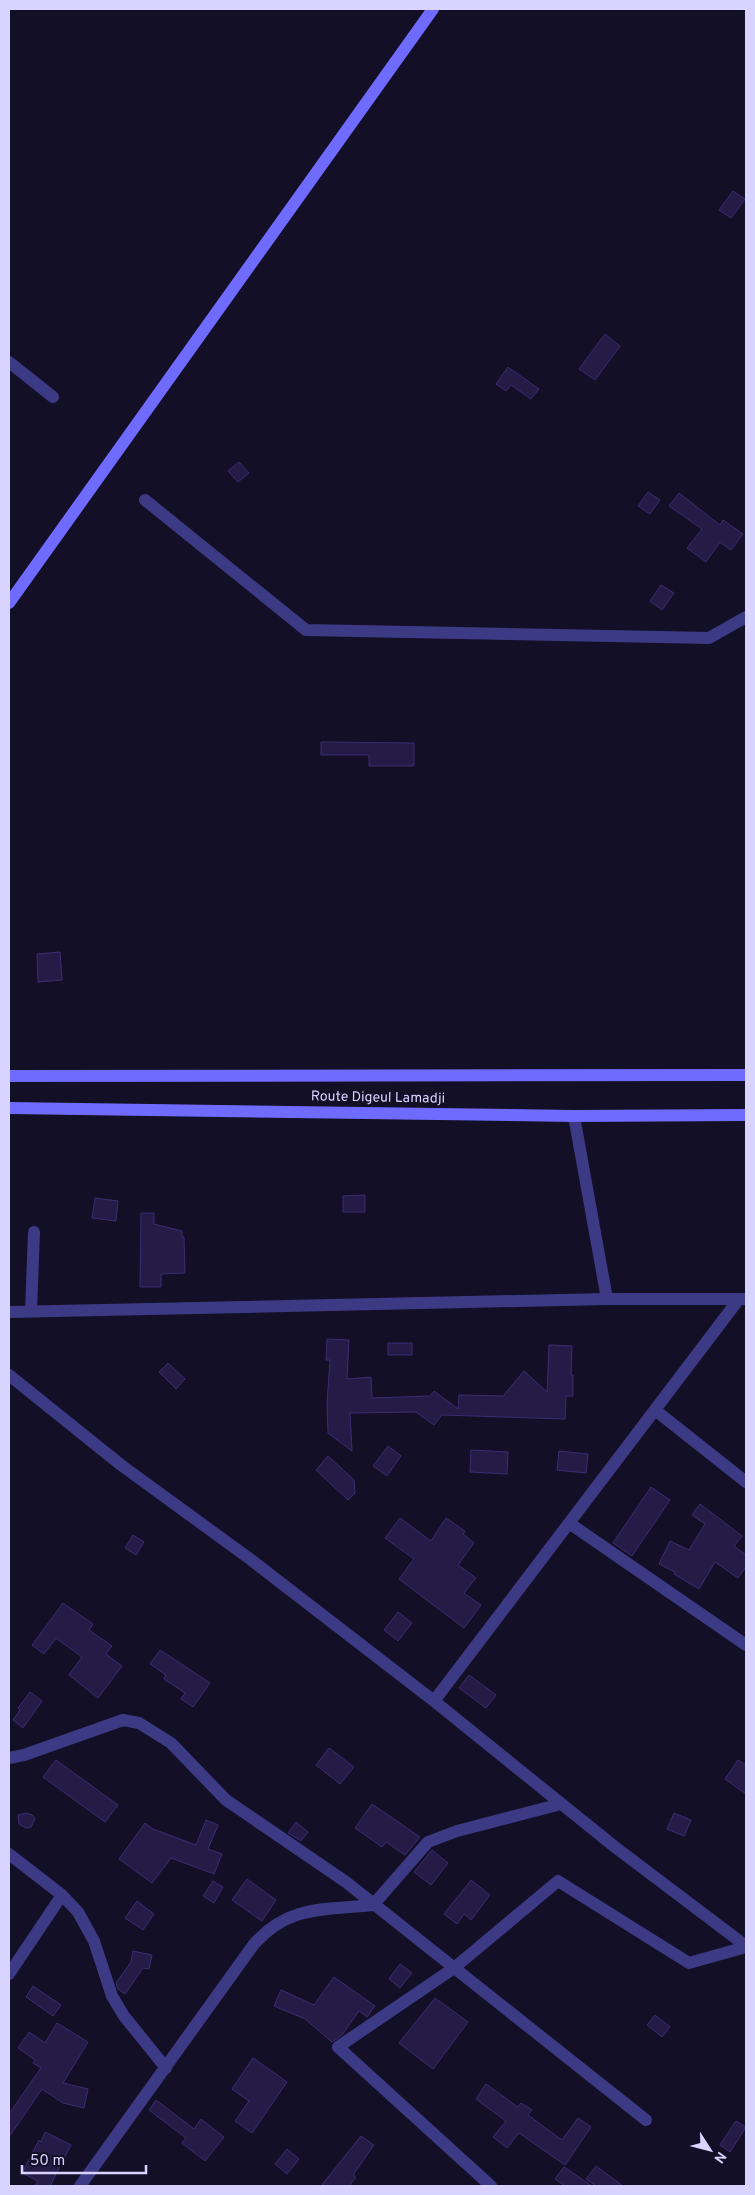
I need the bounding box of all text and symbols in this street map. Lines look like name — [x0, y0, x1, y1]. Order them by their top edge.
street label: Route Digeul Lamadji — [311, 1088, 445, 1108]
north arrow — [685, 2125, 735, 2175]
scale bar — [22, 2142, 146, 2174]
text: N — [709, 2148, 729, 2166]
text: 50 m — [30, 2152, 65, 2171]

